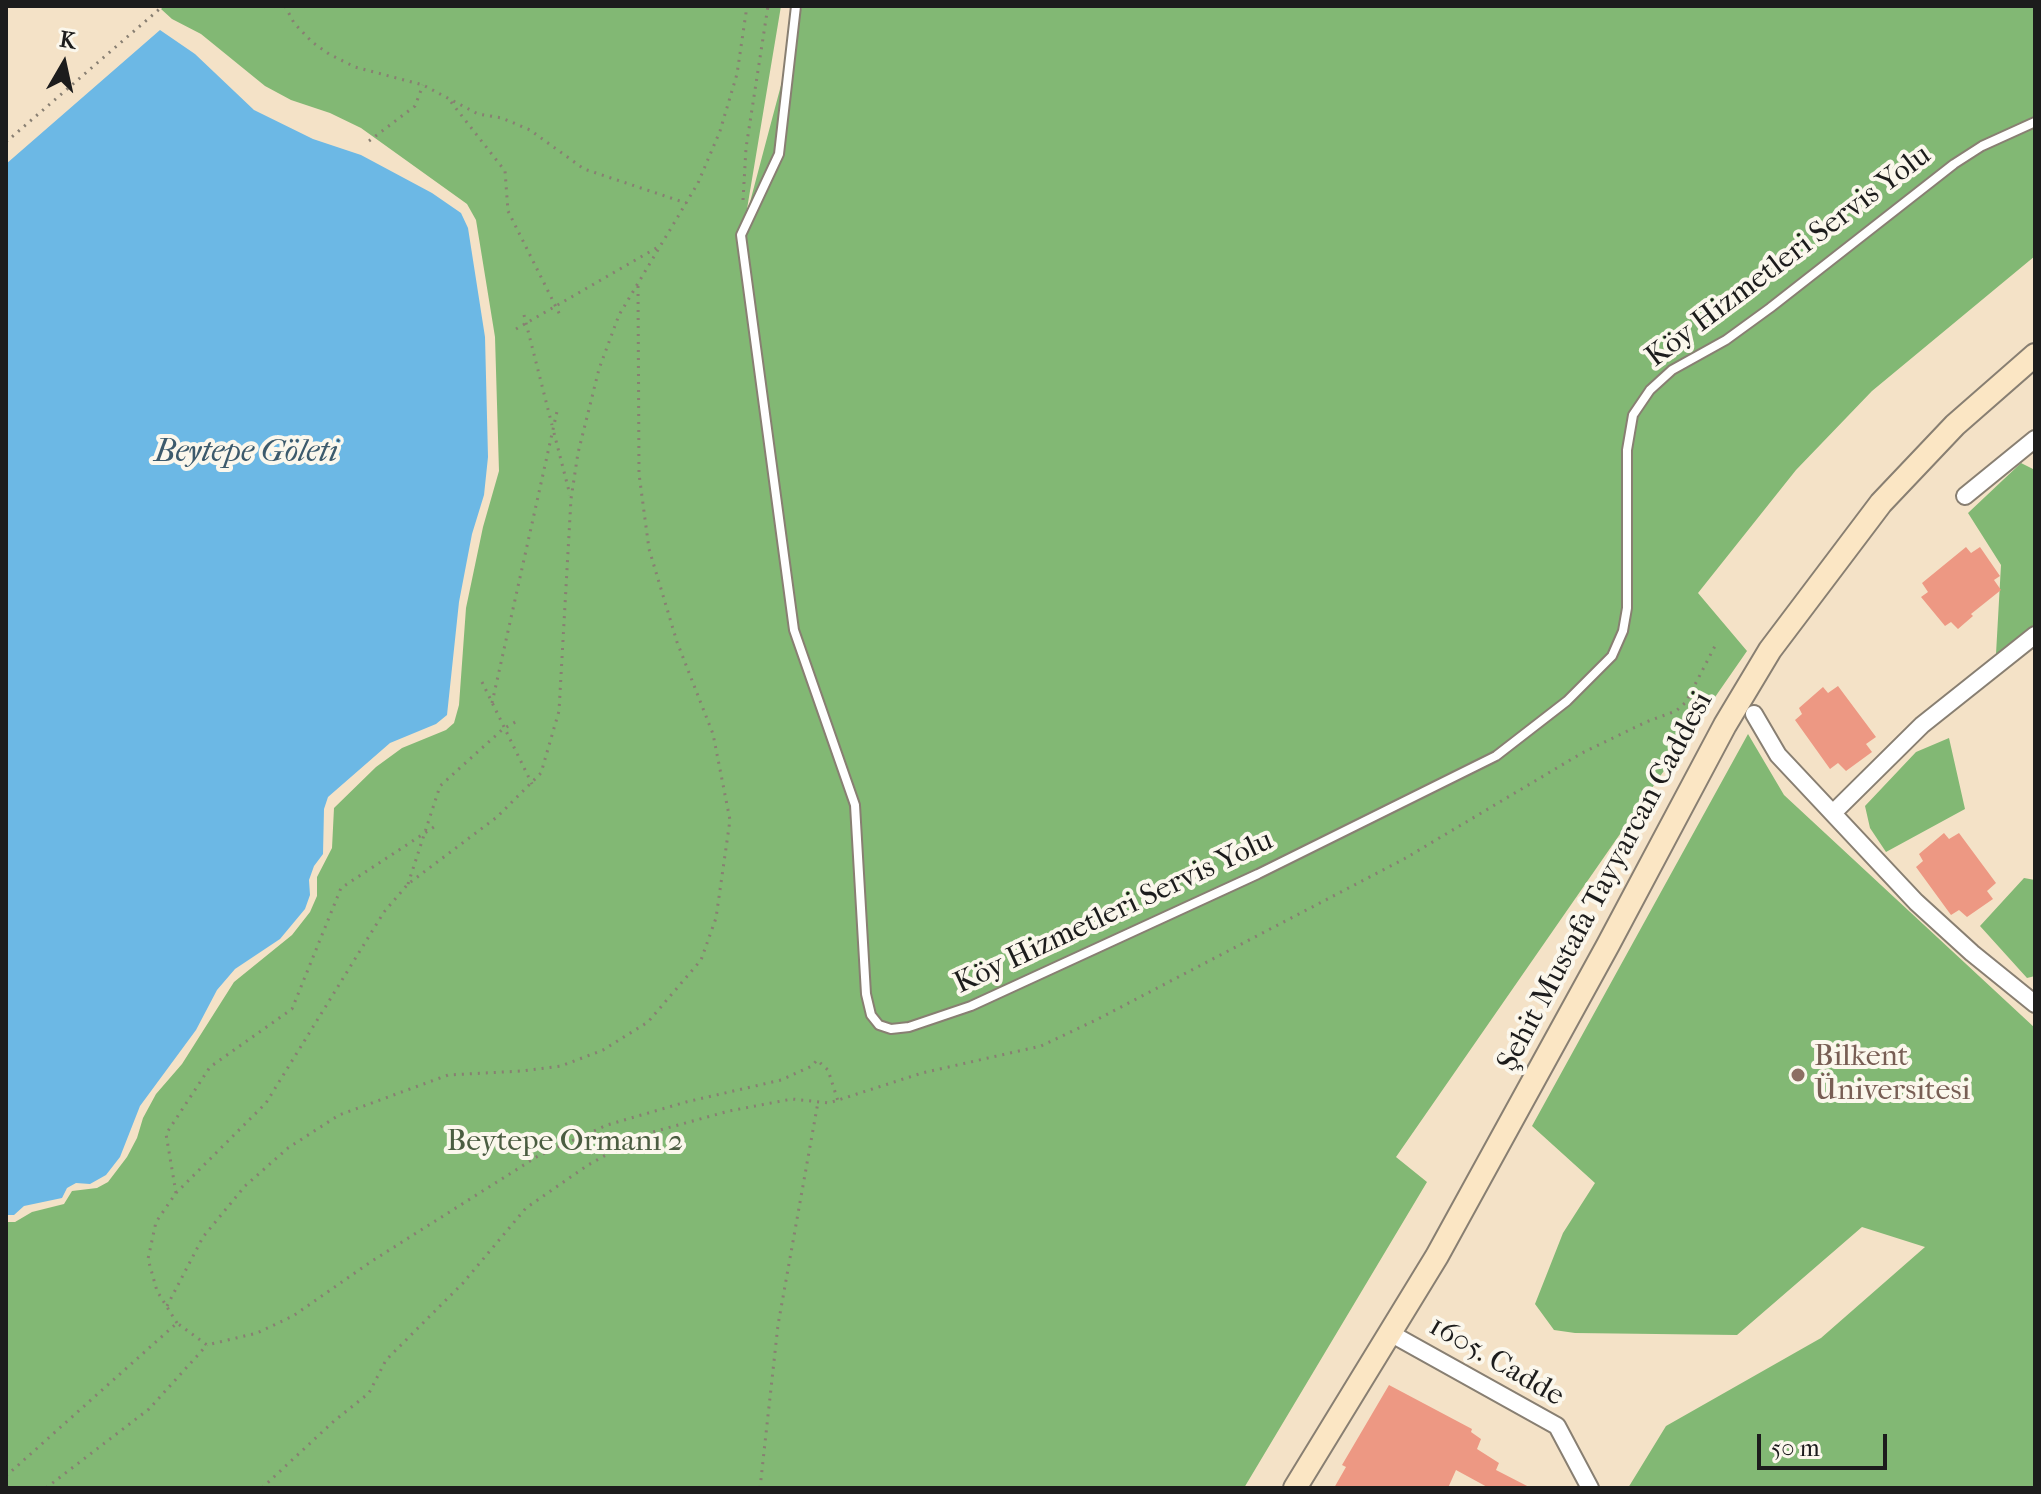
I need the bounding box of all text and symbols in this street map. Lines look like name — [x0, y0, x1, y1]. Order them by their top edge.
north arrow — [24, 24, 104, 104]
text: K — [58, 26, 78, 54]
street label: Köy Hizmetleri Servis Yolu — [1639, 138, 1939, 376]
water label: Beytepe Göleti — [154, 434, 338, 472]
street label: Şehit Mustafa Tayyarcan Caddesi — [1490, 686, 1722, 1078]
street label: Köy Hizmetleri Servis Yolu — [949, 823, 1279, 1003]
place label: Bilkent Üniversitesi — [1814, 1040, 1970, 1110]
marker: Bilkent Üniversitesi — [1789, 1066, 1807, 1084]
park label: Beytepe Ormanı 2 — [447, 1125, 683, 1161]
street label: 1605. Cadde — [1422, 1309, 1570, 1415]
scale bar — [1761, 1418, 1891, 1468]
text: 50 m — [1771, 1434, 1820, 1462]

